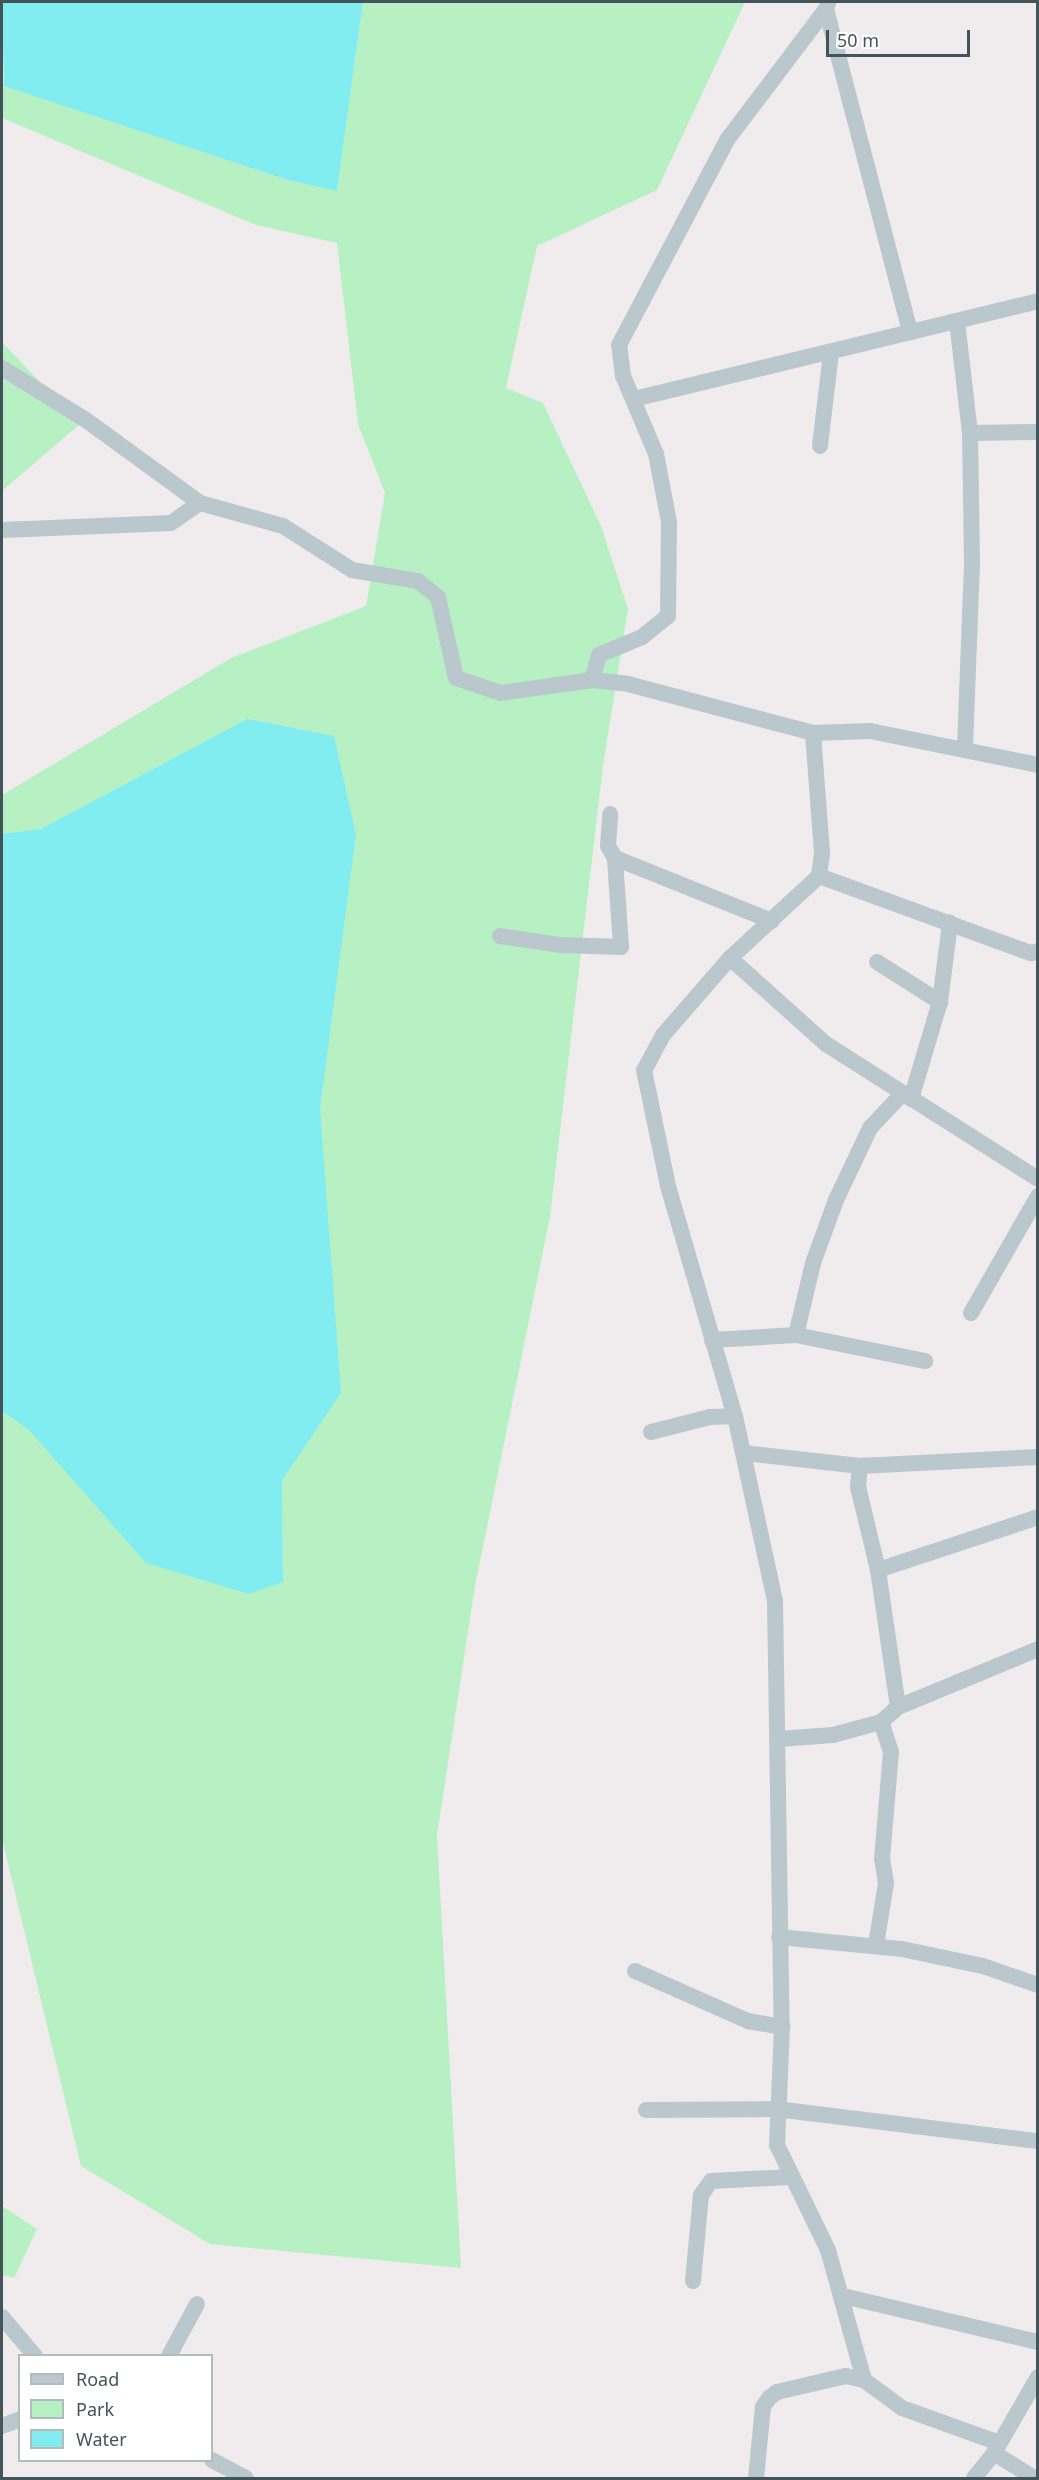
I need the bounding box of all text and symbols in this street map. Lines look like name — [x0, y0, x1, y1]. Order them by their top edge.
scale bar — [829, 18, 973, 56]
text: 50 m — [837, 28, 879, 52]
legend — [18, 2354, 213, 2462]
text: Road — [76, 2367, 119, 2391]
text: Park — [76, 2397, 114, 2421]
text: Water — [76, 2427, 127, 2451]

